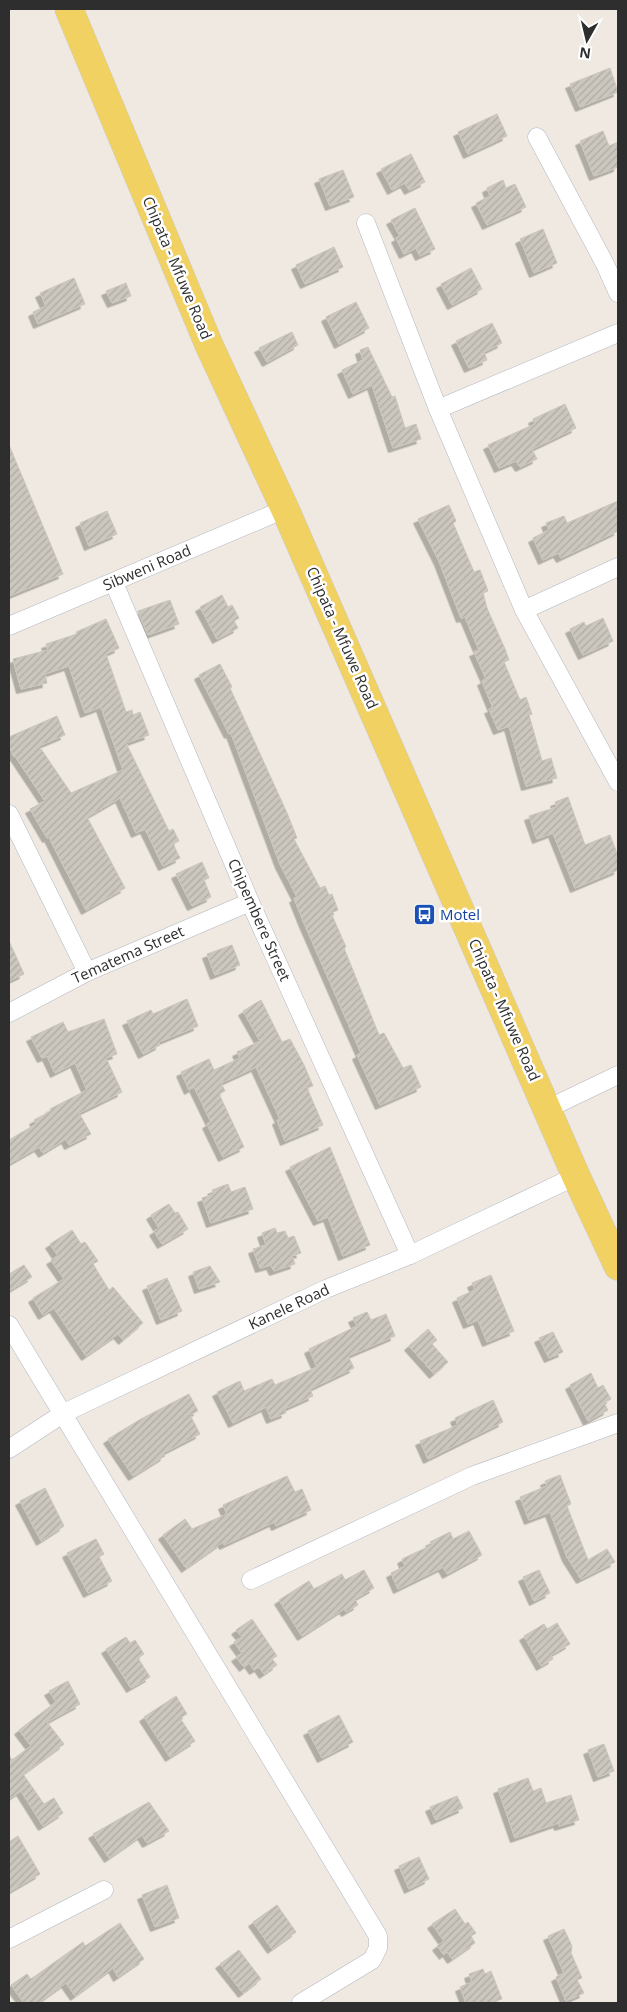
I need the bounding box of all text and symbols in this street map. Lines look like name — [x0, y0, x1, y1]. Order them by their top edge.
north arrow — [562, 15, 612, 65]
text: N — [578, 43, 592, 64]
street label: Chipata - Mfuwe Road — [139, 193, 217, 342]
street label: Sibweni Road — [99, 540, 194, 595]
street label: Chipata - Mfuwe Road — [303, 563, 383, 712]
street label: Chipembere Street — [224, 855, 296, 984]
bus stop icon: Motel — [412, 903, 436, 927]
place label: Motel — [440, 904, 480, 924]
street label: Tematema Street — [68, 920, 187, 988]
street label: Chipata - Mfuwe Road — [465, 935, 545, 1084]
street label: Kanele Road — [245, 1279, 332, 1334]

